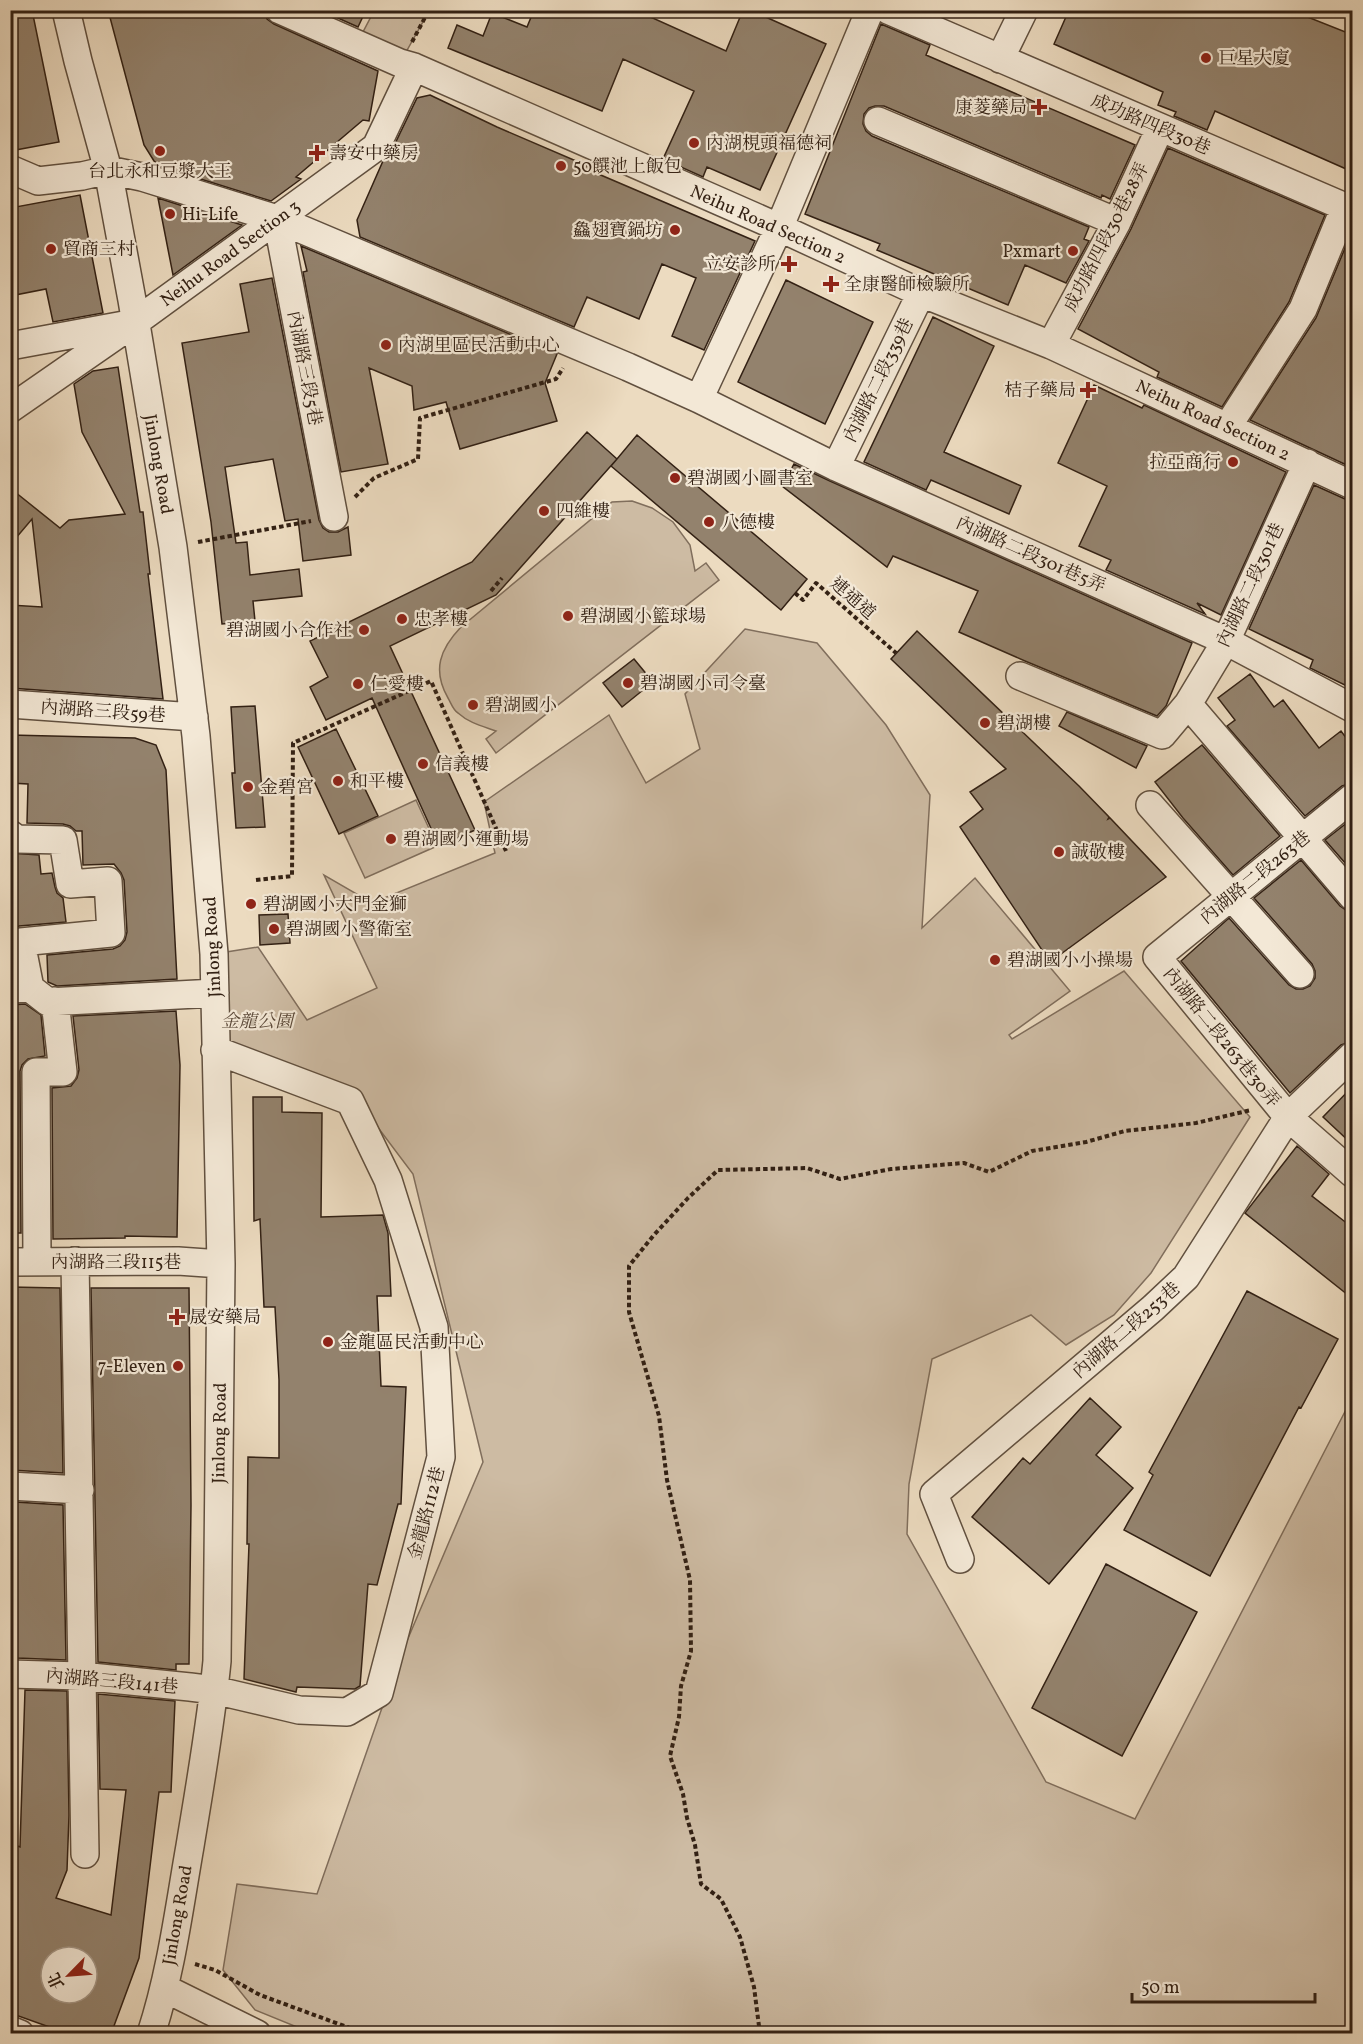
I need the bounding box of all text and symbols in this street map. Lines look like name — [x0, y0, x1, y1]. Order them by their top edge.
place label: 巨星大廈 — [1218, 47, 1290, 72]
marker: 巨星大廈 — [1199, 51, 1213, 65]
street label: 成功路四段30巷 — [1087, 89, 1214, 162]
place label: 康菱藥局 — [955, 96, 1027, 121]
marker: 康菱藥局 — [1032, 100, 1046, 114]
place label: 內湖梘頭福德祠 — [706, 132, 832, 157]
marker: 內湖梘頭福德祠 — [687, 136, 701, 150]
place label: 壽安中藥房 — [329, 142, 419, 167]
marker: 台北永和豆漿大王 — [153, 144, 167, 158]
marker: 壽安中藥房 — [310, 146, 324, 160]
place label: 50饌池上飯包 — [573, 155, 682, 180]
marker: 50饌池上飯包 — [554, 159, 568, 173]
street label: 成功路四段30巷28弄 — [1059, 159, 1156, 317]
place label: 台北永和豆漿大王 — [88, 160, 232, 185]
street label: Neihu Road Section 2 — [686, 180, 849, 271]
street label: Neihu Road Section 3 — [156, 195, 306, 314]
place label: Hi-Life — [182, 203, 238, 228]
marker: Hi-Life — [163, 207, 177, 221]
place label: 鱻翅寶鍋坊 — [573, 219, 663, 244]
marker: 鱻翅寶鍋坊 — [668, 223, 682, 237]
place label: 貿商三村 — [63, 238, 135, 263]
place label: Pxmart — [1002, 240, 1061, 265]
marker: 貿商三村 — [44, 242, 58, 256]
marker: Pxmart — [1066, 244, 1080, 258]
place label: 立安診所 — [704, 253, 776, 278]
marker: 立安診所 — [780, 255, 798, 273]
place label: 全康醫師檢驗所 — [844, 273, 970, 298]
marker: 全康醫師檢驗所 — [822, 275, 840, 293]
street label: 內湖路三段5巷 — [280, 309, 327, 428]
street label: 內湖路二段339巷 — [838, 314, 920, 447]
place label: 內湖里區民活動中心 — [398, 334, 560, 359]
marker: 內湖里區民活動中心 — [379, 338, 393, 352]
street label: Neihu Road Section 2 — [1131, 375, 1294, 468]
place label: 桔子藥局 — [1004, 379, 1076, 404]
marker: 桔子藥局 — [1081, 383, 1095, 397]
street label: Jinlong Road — [136, 412, 179, 516]
place label: 拉亞商行 — [1149, 451, 1221, 476]
marker: 拉亞商行 — [1226, 455, 1240, 469]
place label: 碧湖國小圖書室 — [687, 467, 813, 492]
marker: 碧湖國小圖書室 — [668, 471, 682, 485]
place label: 四維樓 — [556, 500, 610, 525]
marker: 四維樓 — [537, 504, 551, 518]
place label: 八德樓 — [721, 511, 775, 536]
street label: 內湖路二段301巷5弄 — [952, 511, 1109, 600]
marker: 八德樓 — [702, 515, 716, 529]
street label: 內湖路二段301巷 — [1212, 519, 1291, 652]
street label: 連通道 — [823, 572, 881, 626]
place label: 碧湖國小籃球場 — [580, 605, 706, 630]
place label: 忠孝樓 — [414, 608, 468, 633]
marker: 碧湖國小籃球場 — [561, 609, 575, 623]
marker: 忠孝樓 — [395, 612, 409, 626]
place label: 碧湖國小合作社 — [226, 619, 352, 644]
marker: 碧湖國小合作社 — [357, 623, 371, 637]
place label: 碧湖國小司令臺 — [640, 672, 766, 697]
place label: 仁愛樓 — [370, 673, 424, 698]
marker: 碧湖國小司令臺 — [621, 676, 635, 690]
marker: 仁愛樓 — [351, 677, 365, 691]
place label: 碧湖國小 — [485, 694, 557, 719]
street label: 內湖路三段59巷 — [39, 696, 166, 729]
marker: 碧湖國小 — [466, 698, 480, 712]
place label: 碧湖樓 — [997, 712, 1051, 737]
marker: 碧湖樓 — [978, 716, 992, 730]
place label: 信義樓 — [435, 753, 489, 778]
marker: 信義樓 — [416, 757, 430, 771]
place label: 和平樓 — [350, 770, 404, 795]
marker: 和平樓 — [331, 774, 345, 788]
place label: 金碧宮 — [260, 776, 314, 801]
marker: 金碧宮 — [241, 780, 255, 794]
street label: 內湖路二段263巷 — [1195, 826, 1317, 931]
place label: 碧湖國小運動場 — [403, 828, 529, 853]
marker: 碧湖國小運動場 — [384, 832, 398, 846]
place label: 誠敬樓 — [1071, 841, 1125, 866]
marker: 誠敬樓 — [1052, 845, 1066, 859]
place label: 碧湖國小大門金獅 — [263, 893, 407, 918]
street label: Jinlong Road — [198, 896, 229, 998]
marker: 碧湖國小大門金獅 — [244, 897, 258, 911]
place label: 碧湖國小警衛室 — [286, 918, 412, 943]
marker: 碧湖國小警衛室 — [267, 922, 281, 936]
place label: 碧湖國小小操場 — [1007, 949, 1133, 974]
marker: 碧湖國小小操場 — [988, 953, 1002, 967]
street label: 內湖路二段263巷30弄 — [1157, 963, 1285, 1113]
park label: 金龍公園 — [221, 1010, 296, 1035]
street label: 內湖路三段115巷 — [51, 1251, 181, 1276]
street label: 內湖路二段253巷 — [1068, 1277, 1186, 1385]
place label: 晟安藥局 — [189, 1306, 261, 1331]
marker: 晟安藥局 — [170, 1310, 184, 1324]
place label: 金龍區民活動中心 — [340, 1331, 484, 1356]
marker: 金龍區民活動中心 — [321, 1335, 335, 1349]
place label: 7-Eleven — [98, 1355, 166, 1380]
marker: 7-Eleven — [171, 1359, 185, 1373]
street label: Jinlong Road — [207, 1382, 234, 1484]
street label: 金龍路112巷 — [403, 1464, 452, 1563]
street label: 內湖路三段141巷 — [45, 1664, 179, 1701]
street label: Jinlong Road — [157, 1863, 200, 1967]
north arrow — [39, 1945, 99, 2005]
scale bar — [1132, 1966, 1315, 2004]
text: 北 — [44, 1969, 71, 1992]
text: 50 m — [1141, 1976, 1180, 2001]

